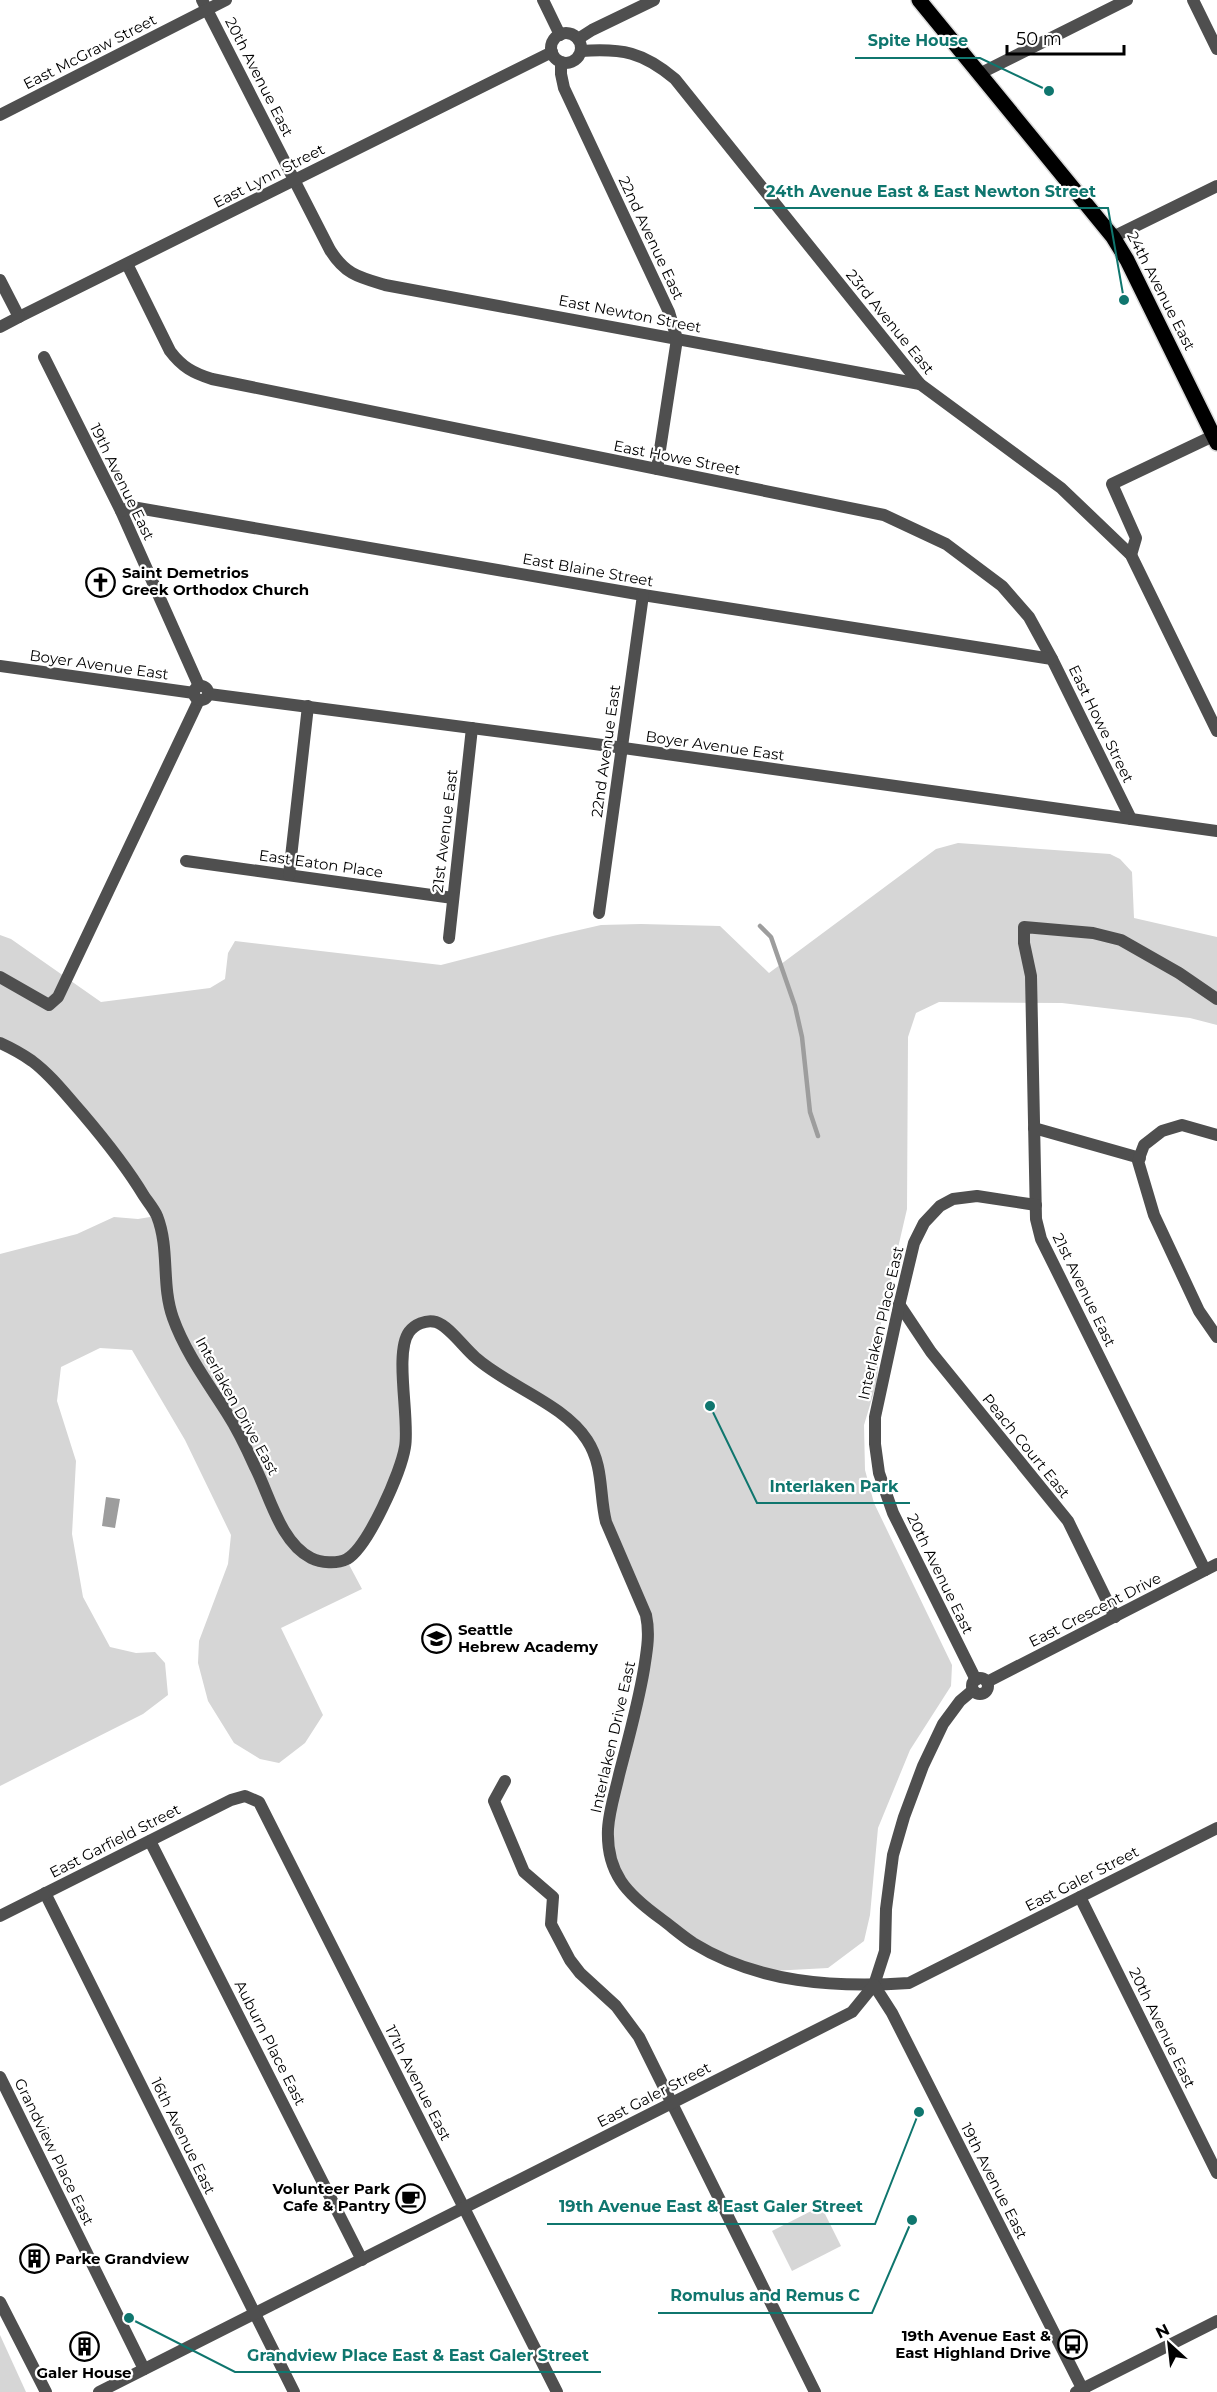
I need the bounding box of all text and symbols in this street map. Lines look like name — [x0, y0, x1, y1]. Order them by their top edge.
street label: East McGraw Street — [20, 10, 160, 93]
street label: 20th Avenue East — [221, 14, 298, 140]
scale bar — [1007, 18, 1124, 56]
callout: Spite House — [855, 24, 980, 58]
text: 50 m — [1016, 28, 1062, 50]
text: Spite House — [868, 31, 968, 50]
street label: East Lynn Street — [210, 139, 328, 212]
street label: 22nd Avenue East — [615, 173, 688, 303]
callout: 24th Avenue East & East Newton Street — [754, 174, 1108, 208]
text: 24th Avenue East & East Newton Street — [766, 182, 1096, 201]
street label: 24th Avenue East — [1123, 228, 1200, 353]
street label: 23rd Avenue East — [842, 265, 939, 378]
street label: East Newton Street — [557, 290, 703, 337]
street label: 19th Avenue East — [86, 420, 159, 543]
street label: East Howe Street — [612, 436, 742, 479]
street label: East Blaine Street — [521, 549, 655, 590]
place label: Saint Demetrios Greek Orthodox Church — [122, 563, 309, 599]
church icon: Saint Demetrios Greek Orthodox Church — [85, 566, 117, 598]
street label: Boyer Avenue East — [28, 645, 170, 684]
street label: East Howe Street — [1065, 662, 1138, 786]
street label: 22nd Avenue East — [587, 683, 624, 819]
street label: Boyer Avenue East — [644, 726, 786, 765]
street label: 21st Avenue East — [428, 768, 461, 894]
street label: East Eaton Place — [258, 845, 384, 882]
street label: 21st Avenue East — [1049, 1230, 1120, 1350]
street label: Interlaken Place East — [854, 1244, 907, 1402]
street label: Interlaken Drive East — [191, 1333, 283, 1478]
street label: Peach Court East — [978, 1390, 1074, 1502]
callout: Interlaken Park — [757, 1469, 910, 1503]
text: Interlaken Park — [769, 1477, 899, 1496]
street label: 20th Avenue East — [903, 1511, 978, 1637]
street label: East Crescent Drive — [1026, 1568, 1164, 1651]
place label: Seattle Hebrew Academy — [458, 1620, 599, 1656]
school or university icon: Seattle Hebrew Academy — [421, 1623, 453, 1655]
street label: Interlaken Drive East — [586, 1659, 639, 1815]
street label: East Garfield Street — [46, 1799, 183, 1882]
street label: East Galer Street — [1022, 1842, 1142, 1915]
street label: 20th Avenue East — [1125, 1965, 1200, 2091]
street label: Auburn Place East — [231, 1977, 310, 2109]
street label: 17th Avenue East — [381, 2022, 456, 2144]
street label: East Galer Street — [594, 2058, 714, 2131]
street label: 16th Avenue East — [147, 2074, 220, 2197]
street label: Grandview Place East — [11, 2075, 98, 2229]
street label: 19th Avenue East — [957, 2120, 1032, 2242]
place label: Volunteer Park Cafe & Pantry — [271, 2179, 391, 2215]
cafe icon: Volunteer Park Cafe & Pantry — [395, 2182, 427, 2214]
callout: 19th Avenue East & East Galer Street — [547, 2190, 875, 2224]
text: 19th Avenue East & East Galer Street — [559, 2197, 863, 2216]
building icon: Parke Grandview — [18, 2243, 50, 2275]
place label: Parke Grandview — [55, 2249, 190, 2268]
callout: Romulus and Remus C — [658, 2279, 872, 2313]
text: Romulus and Remus C — [670, 2286, 860, 2305]
north arrow — [1139, 2314, 1199, 2374]
text: N — [1152, 2320, 1172, 2342]
place label: 19th Avenue East & East Highland Drive — [895, 2326, 1051, 2362]
bus stop icon: 19th Avenue East & East Highland Drive — [1056, 2329, 1088, 2361]
building icon: Galer House — [68, 2330, 100, 2362]
callout: Grandview Place East & East Galer Street — [235, 2338, 601, 2372]
text: Grandview Place East & East Galer Street — [247, 2346, 589, 2365]
place label: Galer House — [36, 2363, 132, 2382]

